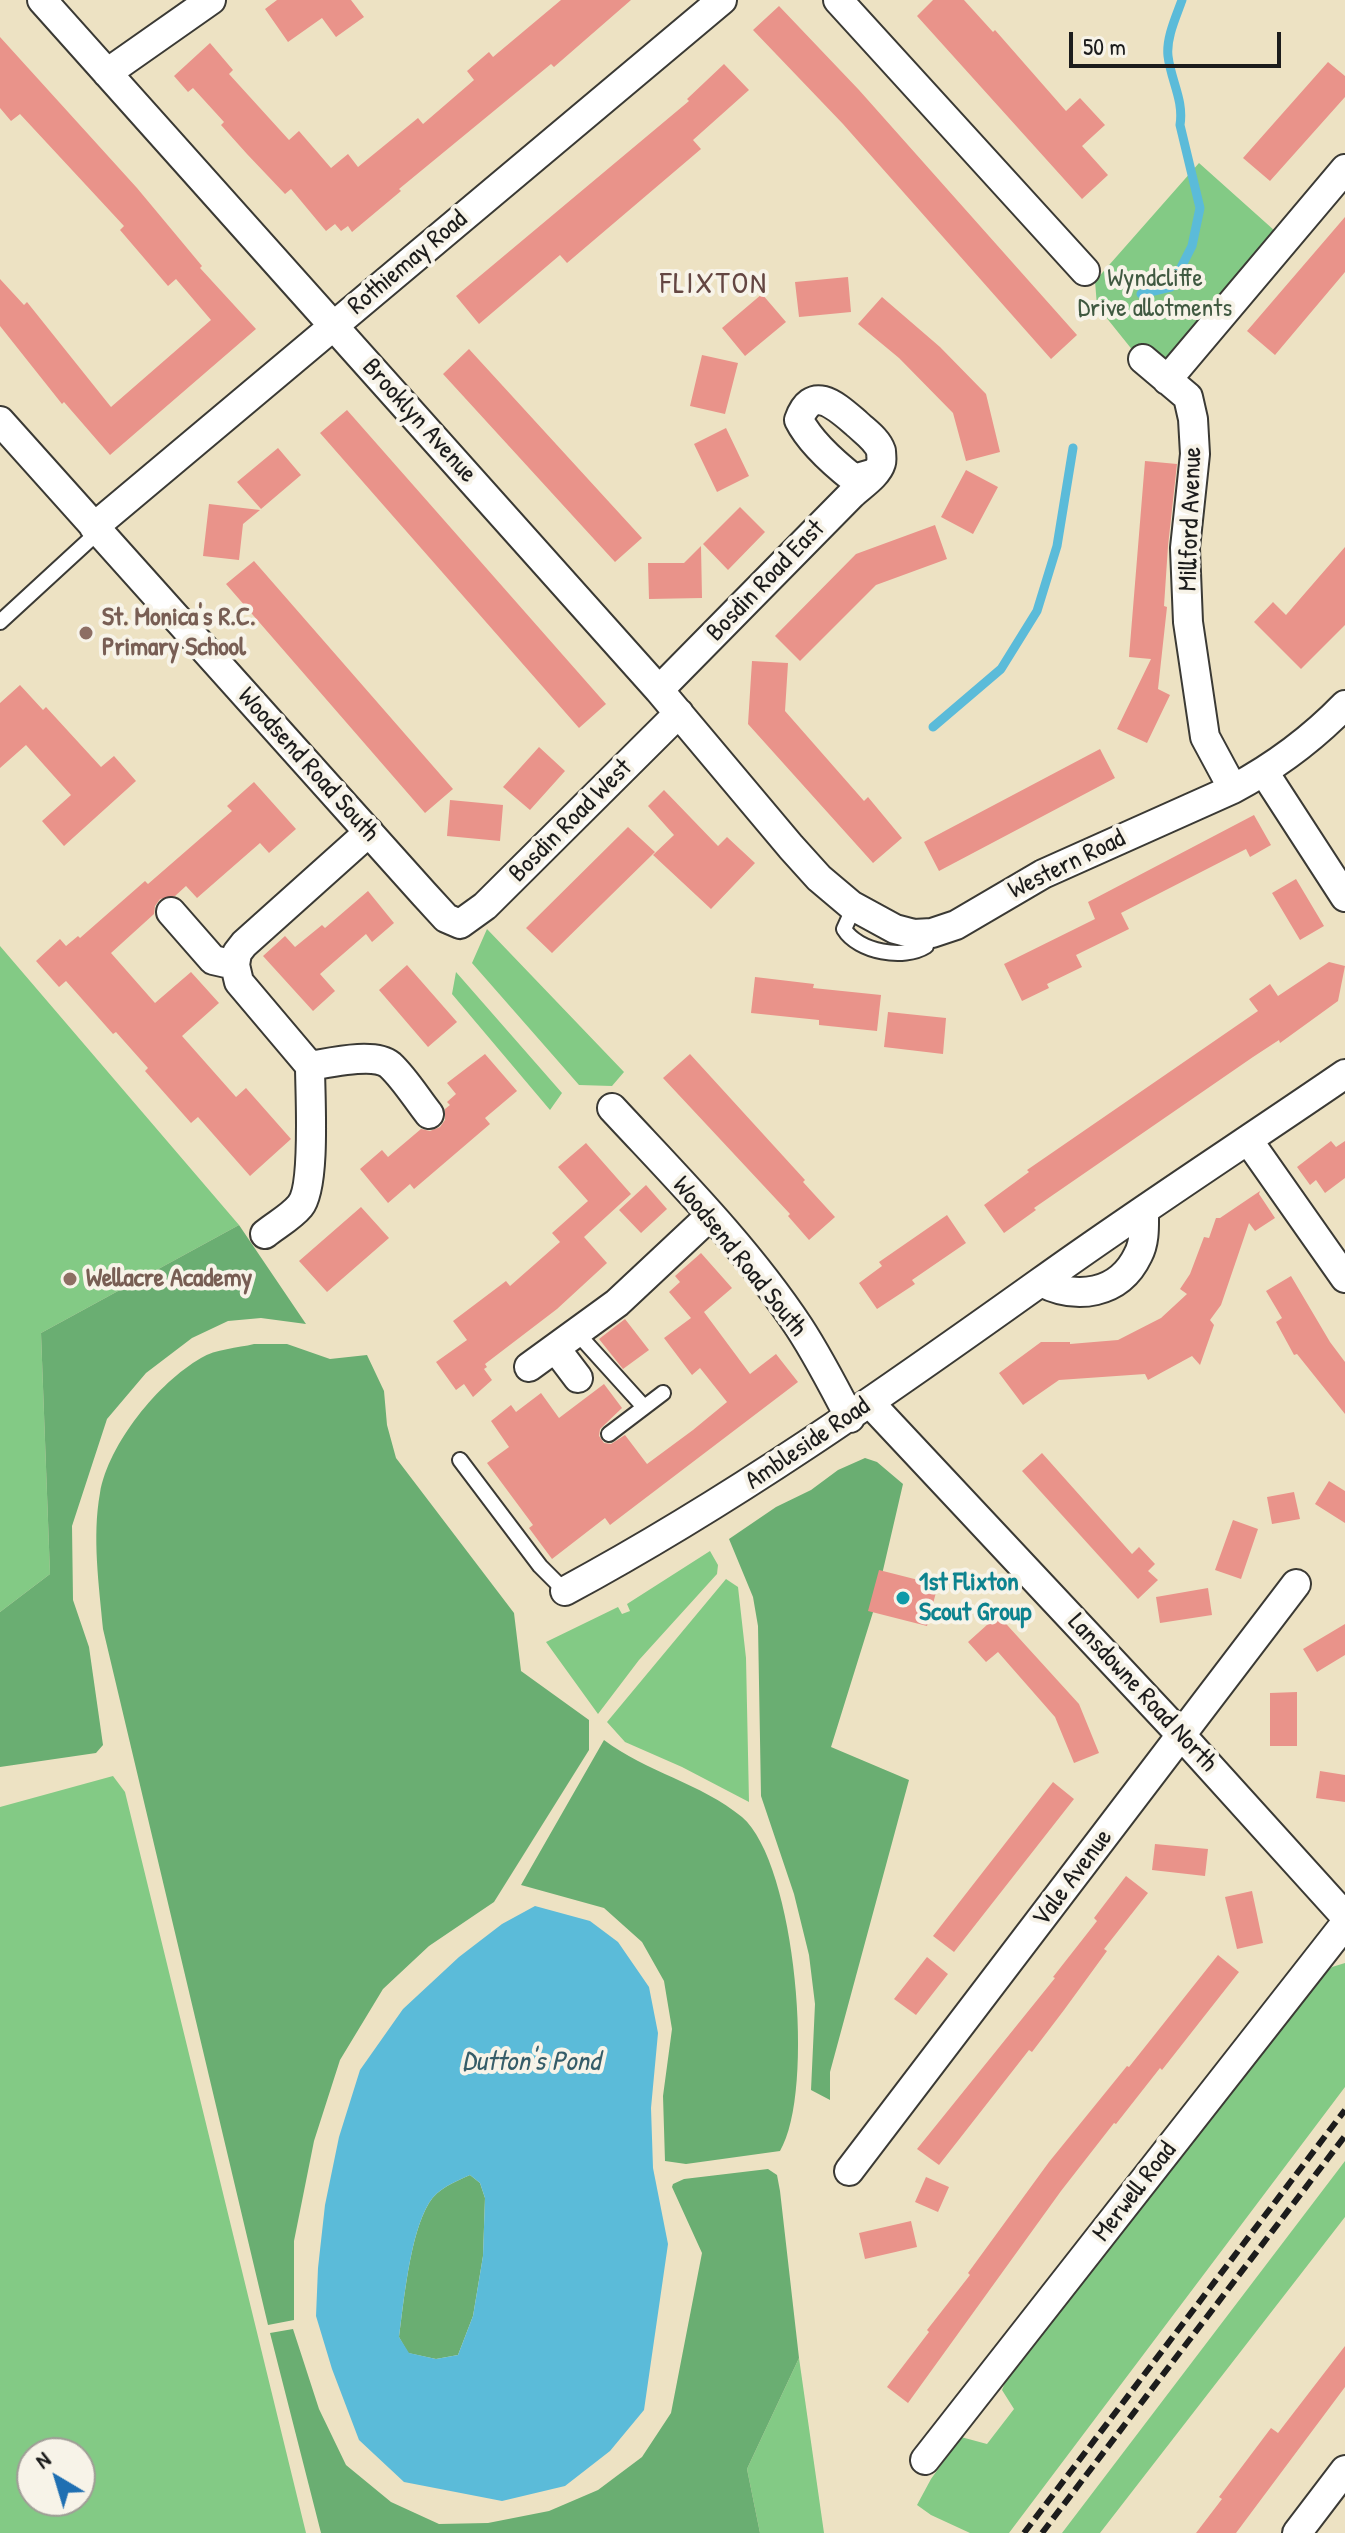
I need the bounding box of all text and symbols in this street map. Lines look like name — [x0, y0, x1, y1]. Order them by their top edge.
scale bar — [1073, 16, 1285, 66]
text: 50 m — [1083, 30, 1126, 62]
street label: Rothiemay Road — [342, 204, 474, 322]
park label: Wyndcliffe Drive allotments — [1078, 263, 1232, 324]
district label: FLIXTON — [660, 267, 768, 303]
street label: Brooklyn Avenue — [355, 352, 483, 490]
street label: Millford Avenue — [1173, 446, 1209, 592]
street label: Bosdin Road East — [700, 514, 832, 648]
place label: St. Monica's R.C. Primary School — [102, 602, 256, 664]
marker: St. Monica's R.C. Primary School — [77, 624, 95, 642]
street label: Woodsend Road South — [231, 682, 385, 848]
street label: Bosdin Road West — [503, 753, 639, 889]
street label: Western Road — [1004, 823, 1130, 907]
street label: Woodsend Road South — [665, 1171, 813, 1343]
place label: Wellacre Academy — [86, 1263, 252, 1295]
marker: Wellacre Academy — [61, 1270, 79, 1288]
street label: Ambleside Road — [740, 1391, 876, 1497]
place label: 1st Flixton Scout Group — [919, 1567, 1031, 1628]
marker: 1st Flixton Scout Group — [894, 1589, 912, 1607]
street label: Lansdowne Road North — [1061, 1607, 1223, 1779]
street label: Vale Avenue — [1026, 1823, 1120, 1933]
water label: Dutton's Pond — [462, 2046, 600, 2080]
street label: Merwell Road — [1086, 2136, 1184, 2248]
north arrow — [16, 2437, 96, 2517]
text: N — [29, 2444, 56, 2475]

